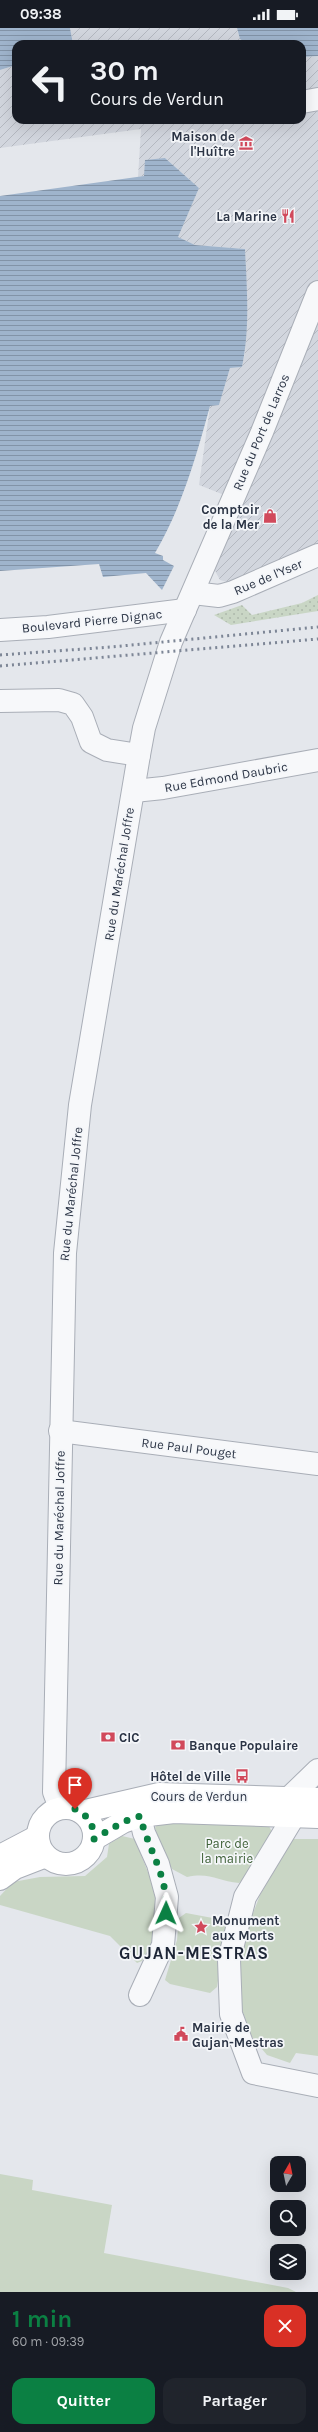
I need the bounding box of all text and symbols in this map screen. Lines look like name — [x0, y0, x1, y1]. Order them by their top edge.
text: 09:38 — [20, 5, 62, 23]
text: 30 m — [90, 54, 159, 87]
icon: left — [24, 56, 76, 108]
text: Cours de Verdun — [90, 88, 224, 110]
place label: Maison de l'Huître — [171, 129, 235, 159]
museum icon: Maison de l'Huître — [238, 135, 254, 151]
restaurant icon: La Marine — [280, 208, 296, 224]
place label: La Marine — [216, 209, 277, 224]
street label: Rue du Port de Larros — [230, 371, 292, 493]
place label: Comptoir de la Mer — [201, 502, 260, 532]
shop icon: Comptoir de la Mer — [262, 508, 278, 524]
street label: Rue de l'Yser — [231, 556, 305, 598]
street label: Boulevard Pierre Dignac — [21, 606, 163, 636]
street label: Rue Edmond Daubric — [163, 759, 289, 795]
street label: Rue du Maréchal Joffre — [101, 806, 137, 942]
street label: Rue du Maréchal Joffre — [56, 1126, 86, 1262]
street label: Rue Paul Pouget — [141, 1435, 237, 1461]
street label: Rue du Maréchal Joffre — [50, 1450, 68, 1586]
bank icon: CIC — [100, 1729, 116, 1745]
place label: CIC — [119, 1730, 139, 1745]
bank icon: Banque Populaire — [170, 1737, 186, 1753]
place label: Banque Populaire — [189, 1738, 298, 1754]
pin — [58, 1768, 92, 1809]
bus stop icon: Hôtel de Ville — [234, 1768, 250, 1784]
place label: Hôtel de Ville — [150, 1769, 231, 1784]
icon: arrive — [64, 1774, 86, 1796]
street label: Cours de Verdun — [151, 1789, 247, 1804]
park label: Parc de la mairie — [201, 1836, 253, 1866]
position arrow — [145, 1892, 187, 1934]
place label: Monument aux Morts — [212, 1913, 279, 1943]
place icon: Monument aux Morts — [193, 1919, 209, 1935]
district label: GUJAN-MESTRAS — [119, 1943, 269, 1963]
place label: Mairie de Gujan-Mestras — [192, 2020, 284, 2050]
public building icon: Mairie de Gujan-Mestras — [173, 2026, 189, 2042]
north arrow — [270, 2156, 306, 2192]
map controls — [270, 2156, 306, 2280]
button: search — [270, 2200, 306, 2236]
button: layers — [270, 2244, 306, 2280]
text: 1 min — [12, 2305, 72, 2333]
button: close — [264, 2305, 306, 2347]
text: 60 m · 09:39 — [12, 2334, 84, 2349]
button: Quitter — [12, 2378, 155, 2424]
button: Partager — [163, 2378, 306, 2424]

